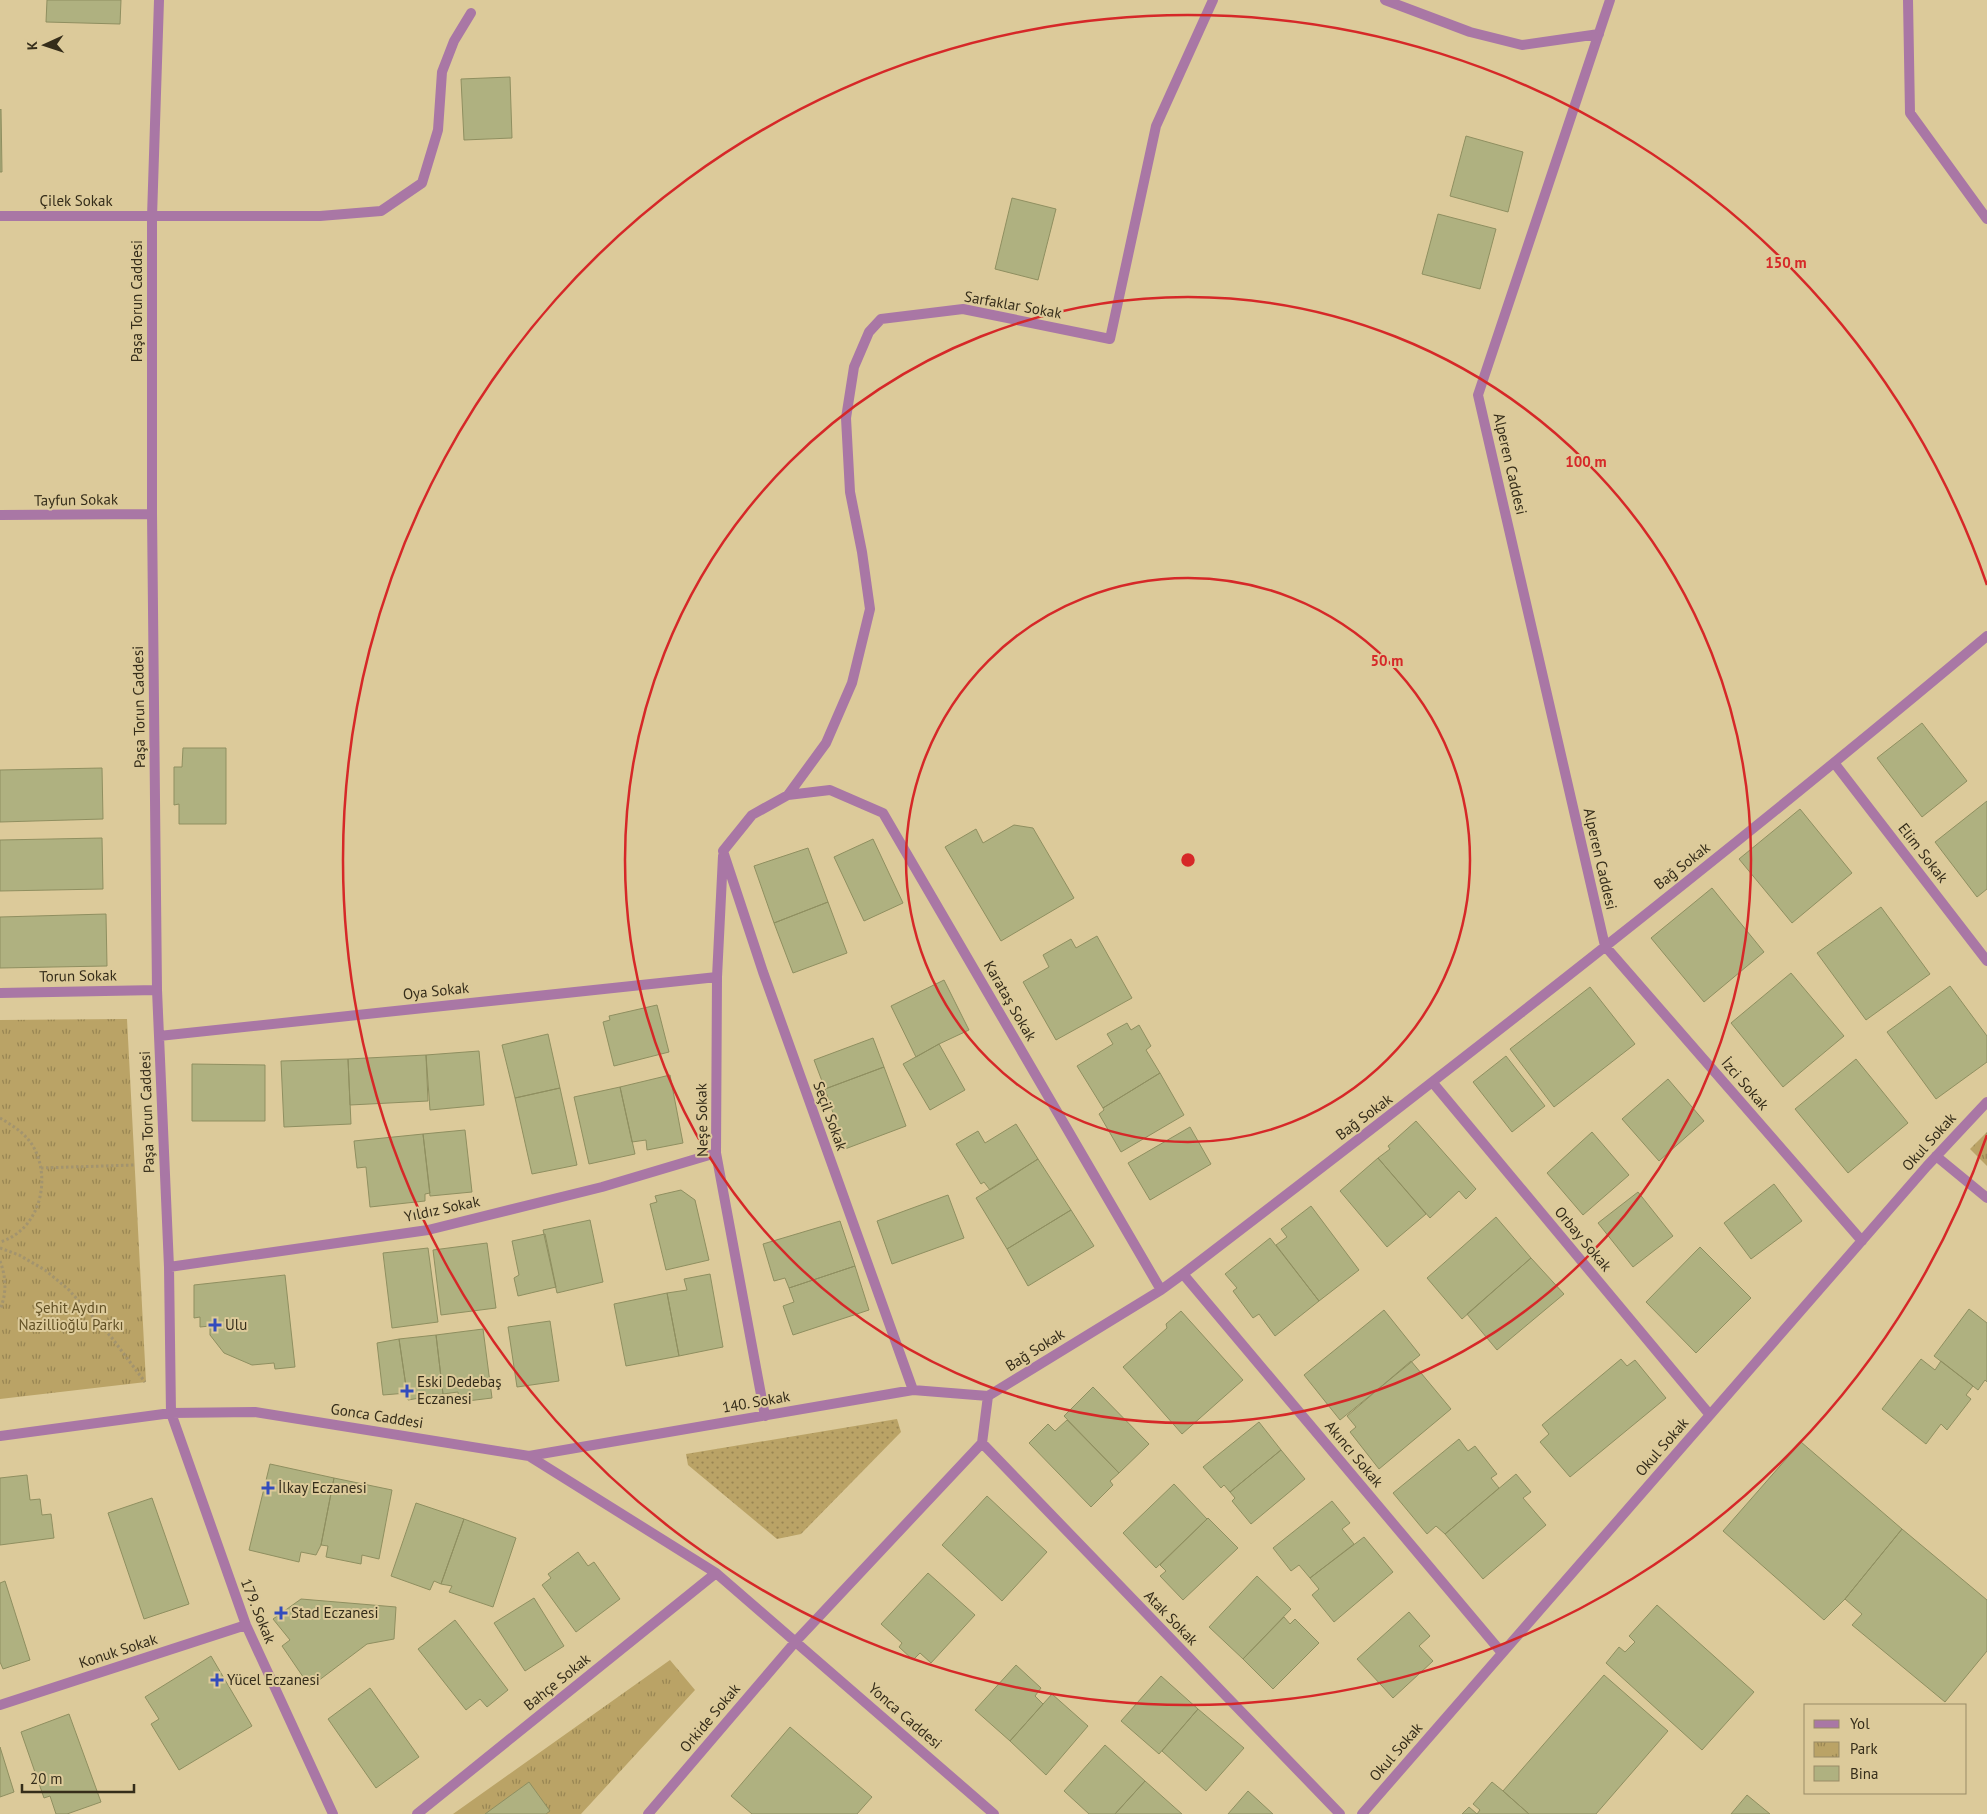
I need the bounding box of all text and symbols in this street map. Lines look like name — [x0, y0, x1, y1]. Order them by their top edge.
north arrow — [20, 20, 70, 70]
text: K — [23, 41, 41, 50]
street label: Çilek Sokak — [39, 191, 113, 210]
street label: Paşa Torun Caddesi — [127, 240, 146, 362]
text: 150 m — [1765, 253, 1807, 272]
street label: Sarfaklar Sokak — [963, 287, 1064, 323]
street label: Alperen Caddesi — [1490, 411, 1531, 517]
text: 100 m — [1565, 452, 1607, 471]
street label: Tayfun Sokak — [34, 489, 119, 510]
street label: Paşa Torun Caddesi — [128, 646, 149, 768]
text: 50 m — [1371, 651, 1403, 670]
street label: Alperen Caddesi — [1580, 806, 1621, 912]
street label: Elim Sokak — [1894, 819, 1953, 887]
street label: Bağ Sokak — [1650, 837, 1714, 893]
centre of rings — [1179, 851, 1197, 869]
street label: Karataş Sokak — [980, 957, 1041, 1045]
street label: Torun Sokak — [39, 965, 118, 986]
street label: Oya Sokak — [402, 978, 471, 1003]
street label: Paşa Torun Caddesi — [135, 1051, 158, 1173]
street label: İzci Sokak — [1717, 1054, 1774, 1114]
street label: Seçil Sokak — [809, 1079, 852, 1154]
street label: Neşe Sokak — [691, 1082, 712, 1157]
street label: Bağ Sokak — [1332, 1089, 1396, 1144]
street label: Okul Sokak — [1898, 1108, 1960, 1175]
street label: Yıldız Sokak — [402, 1191, 482, 1226]
street label: Orbay Sokak — [1551, 1202, 1617, 1276]
park label: Şehit Aydın Nazillioğlu Parkı — [18, 1298, 124, 1334]
place label: Ulu — [225, 1315, 247, 1334]
marker: Ulu — [209, 1319, 221, 1331]
street label: Bağ Sokak — [1002, 1324, 1068, 1375]
place label: Eski Dedebaş Eczanesi — [417, 1372, 502, 1408]
marker: Eski Dedebaş Eczanesi — [401, 1385, 413, 1397]
street label: 140. Sokak — [721, 1386, 792, 1417]
street label: Gonca Caddesi — [329, 1399, 425, 1432]
street label: Okul Sokak — [1631, 1413, 1693, 1480]
street label: Akıncı Sokak — [1321, 1417, 1388, 1491]
place label: İlkay Eczanesi — [278, 1478, 367, 1497]
marker: İlkay Eczanesi — [262, 1482, 274, 1494]
street label: 179. Sokak — [237, 1576, 280, 1647]
street label: Atak Sokak — [1140, 1586, 1203, 1650]
place label: Stad Eczanesi — [291, 1603, 378, 1622]
marker: Stad Eczanesi — [275, 1607, 287, 1619]
street label: Konuk Sokak — [76, 1629, 160, 1672]
street label: Bahçe Sokak — [520, 1648, 594, 1714]
place label: Yücel Eczanesi — [227, 1670, 320, 1689]
marker: Yücel Eczanesi — [211, 1674, 223, 1686]
street label: Yonca Caddesi — [865, 1678, 946, 1753]
street label: Orkide Sokak — [675, 1679, 744, 1756]
legend — [1804, 1704, 1967, 1794]
text: Yol — [1850, 1714, 1870, 1733]
street label: Okul Sokak — [1365, 1718, 1427, 1785]
text: Park — [1850, 1739, 1878, 1758]
scale bar — [22, 1762, 135, 1794]
text: Bina — [1850, 1764, 1878, 1783]
text: 20 m — [30, 1769, 63, 1788]

